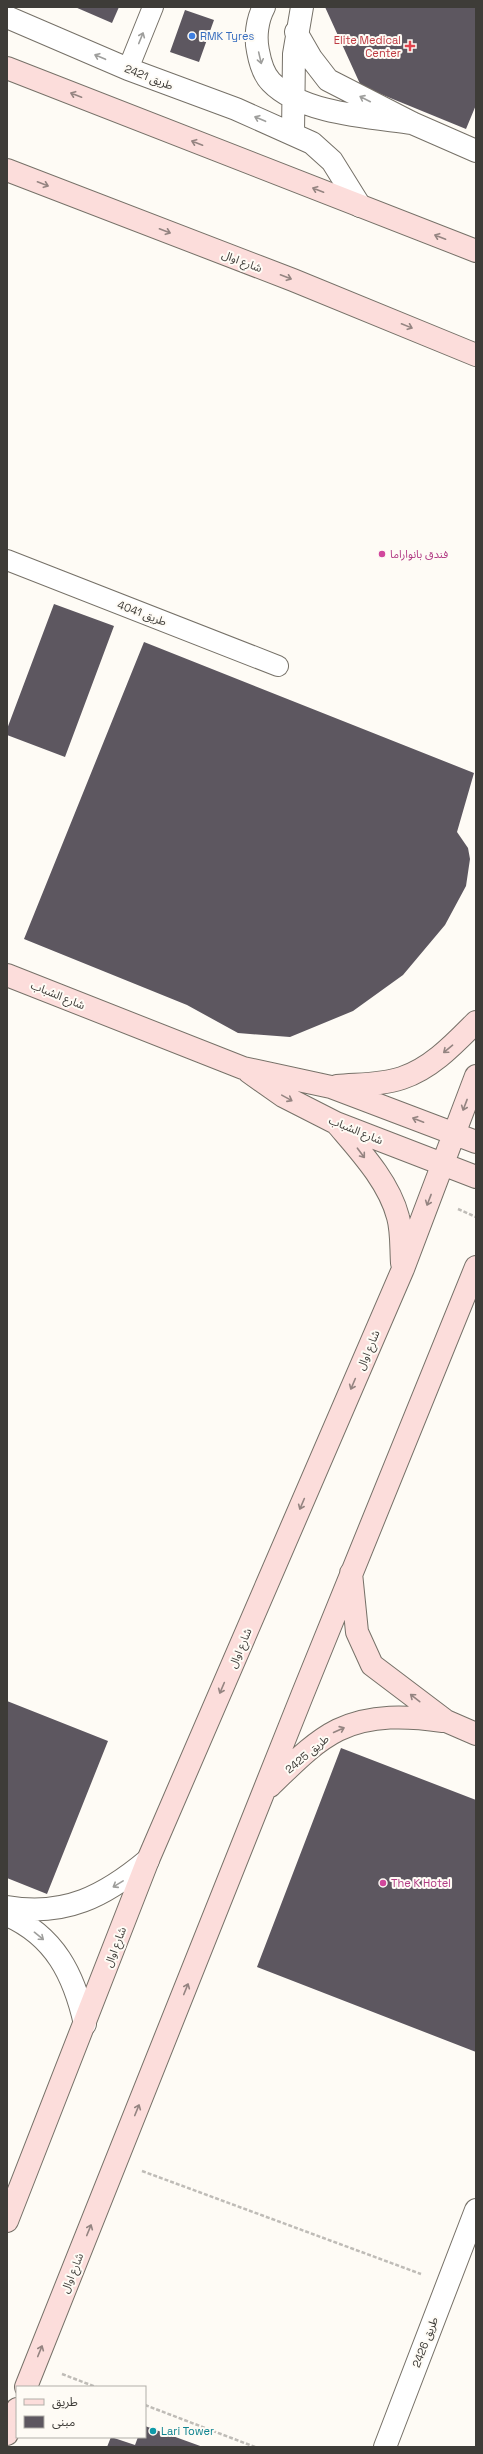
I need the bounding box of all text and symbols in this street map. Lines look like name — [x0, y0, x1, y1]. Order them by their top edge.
place label: RMK Tyres — [200, 29, 255, 43]
marker: RMK Tyres — [187, 31, 197, 41]
one-way arrow — [138, 32, 145, 44]
place label: Elite Medical Center — [334, 33, 401, 60]
marker: Elite Medical Center — [404, 40, 416, 52]
one-way arrow — [256, 52, 264, 65]
one-way arrow — [95, 53, 107, 60]
street label: طريق 2421 — [123, 61, 175, 93]
one-way arrow — [71, 91, 83, 99]
one-way arrow — [359, 95, 371, 102]
one-way arrow — [255, 115, 267, 123]
one-way arrow — [192, 138, 204, 146]
one-way arrow — [37, 181, 49, 189]
one-way arrow — [313, 186, 325, 193]
one-way arrow — [158, 227, 170, 235]
one-way arrow — [434, 232, 446, 240]
street label: شارع اوال — [219, 247, 264, 276]
one-way arrow — [280, 274, 292, 282]
one-way arrow — [400, 322, 412, 330]
place label: فندق بانواراما — [390, 547, 448, 561]
marker: فندق بانواراما — [377, 549, 387, 559]
street label: طريق 4041 — [115, 597, 169, 629]
street label: شارع الشباب — [29, 978, 87, 1013]
one-way arrow — [442, 1044, 453, 1053]
one-way arrow — [280, 1095, 292, 1102]
one-way arrow — [461, 1098, 469, 1110]
street label: شارع الشباب — [327, 1113, 385, 1148]
one-way arrow — [412, 1116, 424, 1124]
one-way arrow — [357, 1148, 365, 1159]
one-way arrow — [425, 1193, 432, 1206]
street label: شارع اوال — [353, 1328, 384, 1372]
one-way arrow — [349, 1378, 356, 1390]
one-way arrow — [297, 1497, 305, 1509]
street label: شارع اوال — [225, 1626, 256, 1670]
one-way arrow — [218, 1681, 226, 1693]
one-way arrow — [409, 1694, 420, 1702]
one-way arrow — [333, 1726, 345, 1734]
street label: طريق 2425 — [282, 1732, 332, 1776]
place label: The K Hotel — [391, 1876, 451, 1890]
marker: The K Hotel — [378, 1878, 388, 1888]
one-way arrow — [113, 1880, 124, 1888]
street label: شارع اوال — [101, 1925, 130, 1970]
one-way arrow — [34, 1931, 45, 1940]
one-way arrow — [182, 1983, 190, 1995]
one-way arrow — [134, 2104, 142, 2116]
one-way arrow — [85, 2225, 93, 2237]
street label: شارع اوال — [58, 2251, 87, 2296]
street label: طريق 2426 — [409, 2315, 441, 2369]
one-way arrow — [37, 2345, 45, 2357]
legend — [16, 2386, 146, 2438]
text: طريق — [52, 2394, 78, 2410]
text: مبنى — [52, 2414, 75, 2430]
place label: Lari Tower — [161, 2424, 214, 2438]
marker: Lari Tower — [148, 2426, 158, 2436]

